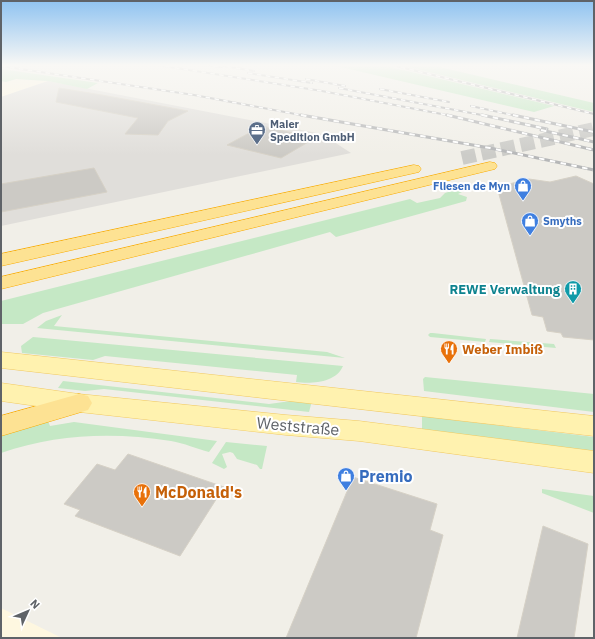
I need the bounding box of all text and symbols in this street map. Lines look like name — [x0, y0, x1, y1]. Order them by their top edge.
place label: Maier Spedition GmbH — [270, 117, 355, 144]
office icon: Maier Spedition GmbH — [247, 120, 267, 145]
shop icon: Fliesen de Myn — [513, 176, 533, 201]
place label: Fliesen de Myn — [433, 179, 510, 193]
shop icon: Smyths — [520, 211, 540, 236]
place label: Smyths — [543, 214, 582, 228]
building icon: REWE Verwaltung — [563, 279, 583, 304]
place label: REWE Verwaltung — [449, 281, 561, 298]
restaurant icon: Weber Imbiß — [439, 339, 459, 364]
place label: Weber Imbiß — [462, 341, 543, 358]
street label: Weststraße — [256, 412, 340, 440]
shop icon: Premio — [336, 466, 356, 491]
place label: Premio — [359, 466, 413, 486]
restaurant icon: McDonald's — [132, 482, 152, 507]
place label: McDonald's — [155, 482, 242, 502]
north arrow — [8, 591, 48, 631]
text: N — [27, 596, 43, 612]

